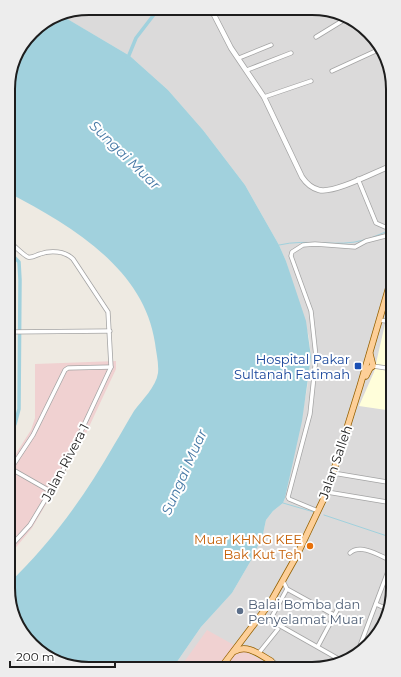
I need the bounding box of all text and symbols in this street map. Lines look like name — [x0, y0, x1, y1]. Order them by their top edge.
water label: Sungai Muar — [86, 117, 165, 194]
place label: Hospital Pakar Sultanah Fatimah — [234, 351, 350, 382]
marker: Hospital Pakar Sultanah Fatimah — [353, 361, 363, 371]
street label: Jalan Rivera 1 — [37, 420, 92, 504]
street label: Jalan Salleh — [315, 423, 355, 502]
water label: Sungai Muar — [157, 426, 211, 518]
place label: Muar KHNG KEE Bak Kut Teh — [194, 531, 302, 562]
marker: Muar KHNG KEE Bak Kut Teh — [305, 541, 315, 551]
place label: Balai Bomba dan Penyelamat Muar — [248, 596, 364, 627]
marker: Balai Bomba dan Penyelamat Muar — [235, 606, 245, 616]
scale bar — [10, 643, 115, 669]
text: 200 m — [16, 649, 55, 664]

